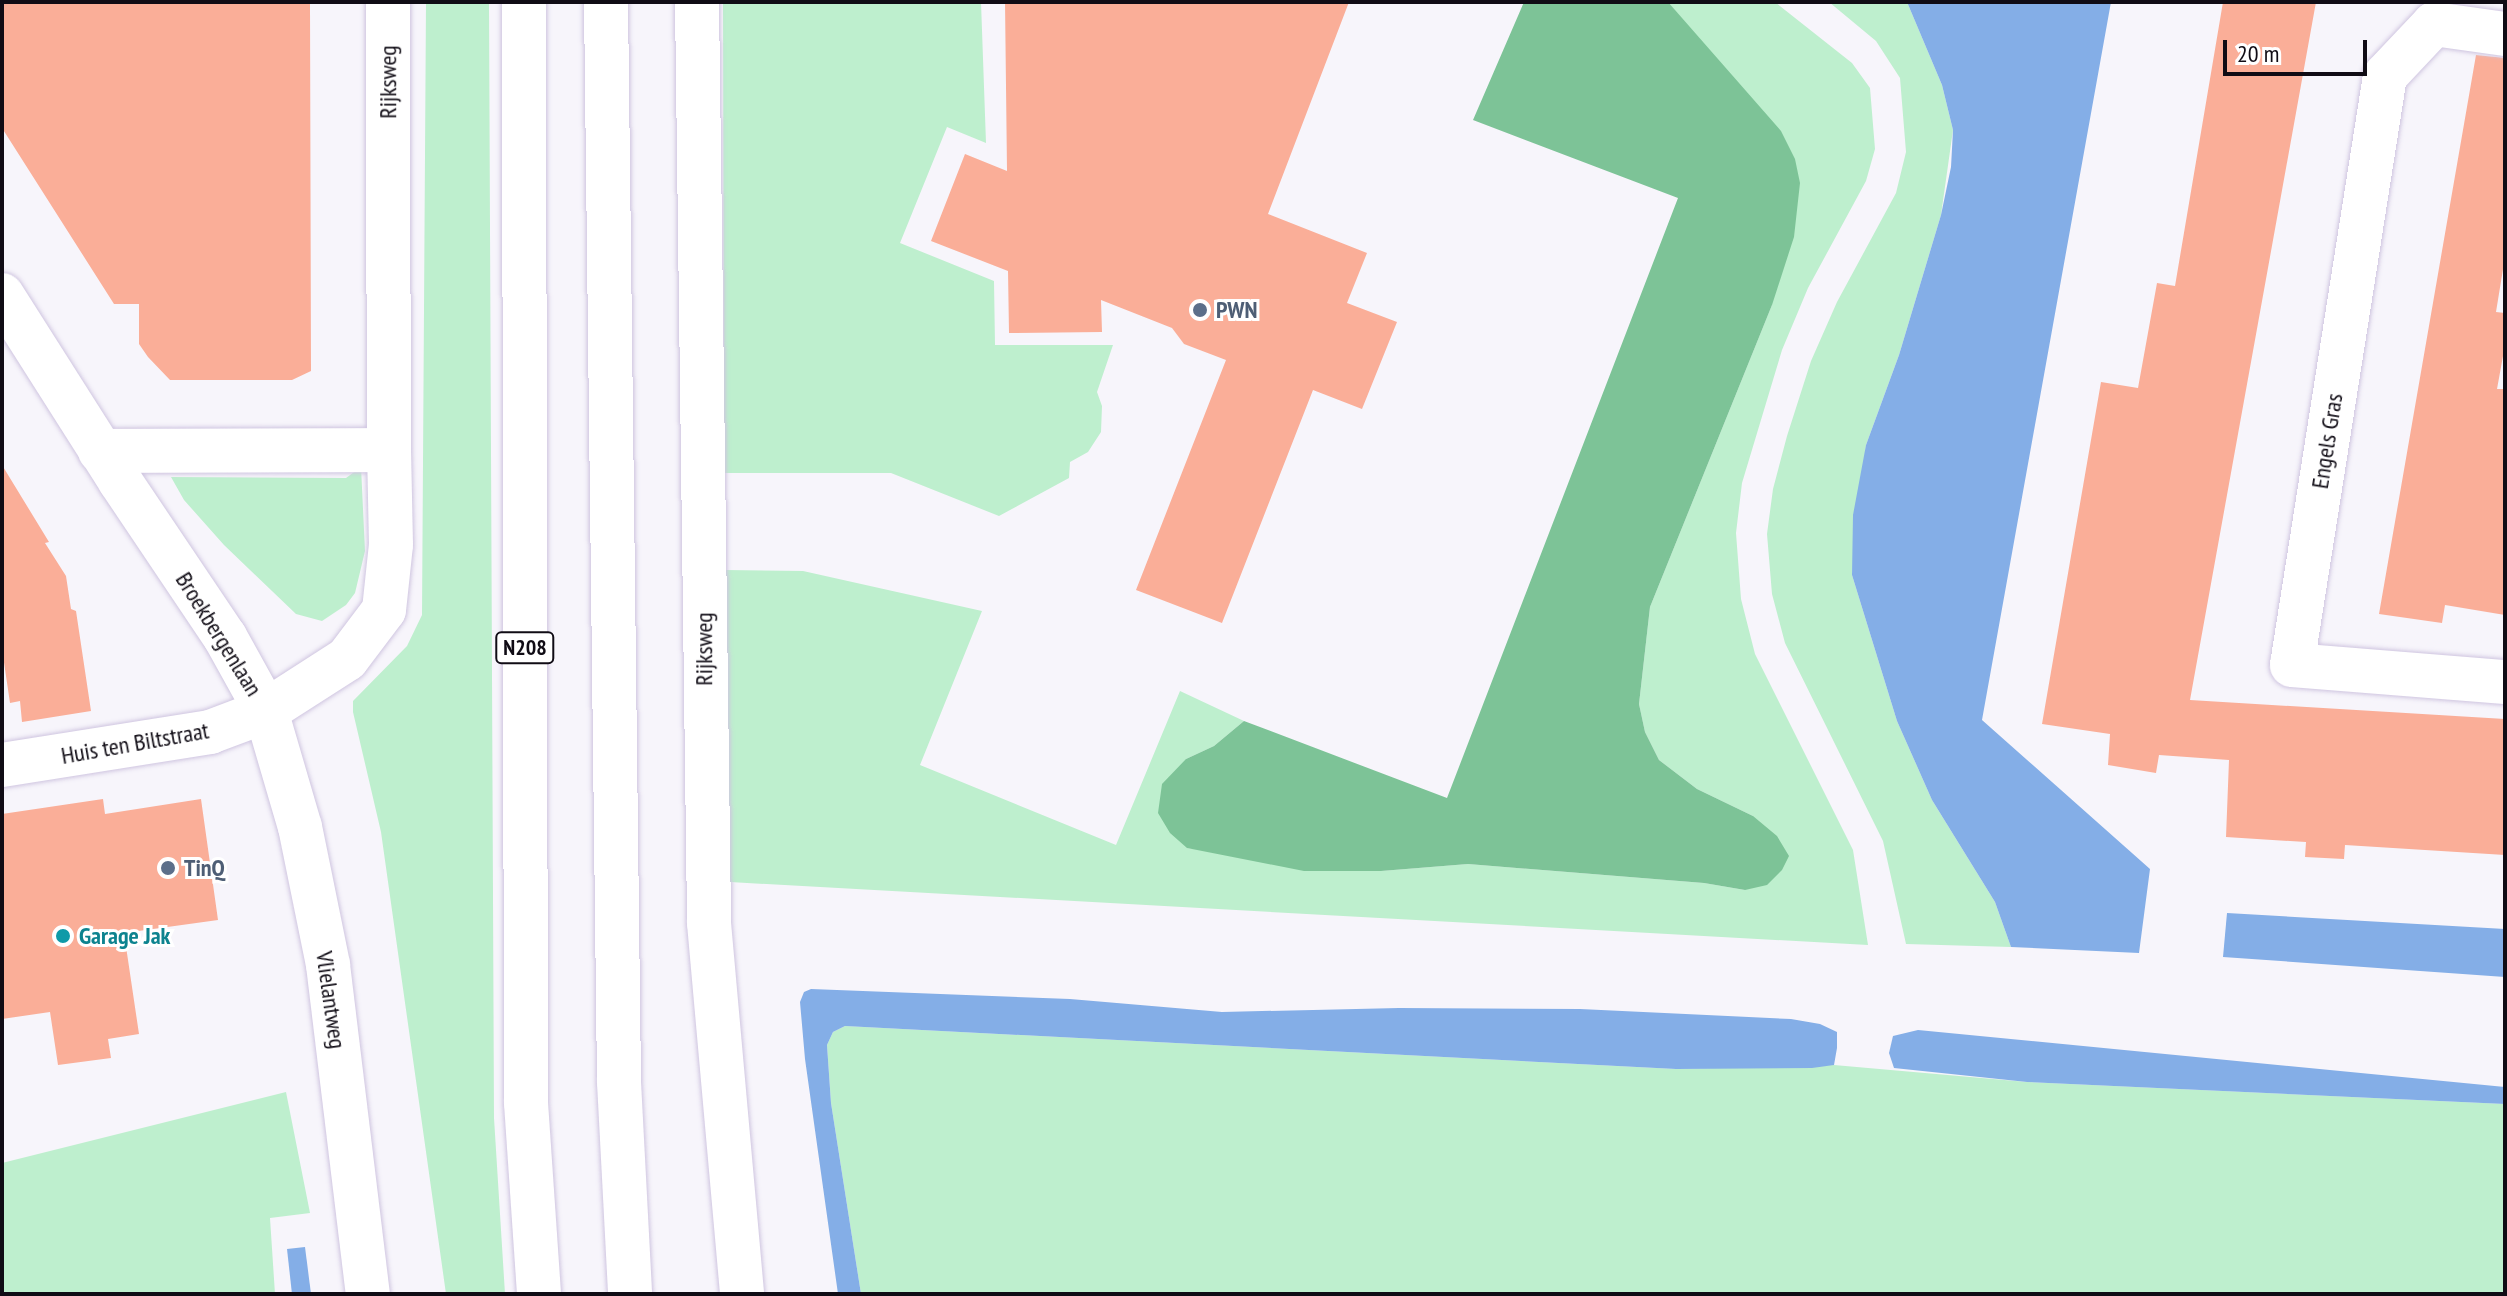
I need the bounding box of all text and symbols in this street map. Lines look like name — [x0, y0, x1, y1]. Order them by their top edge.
scale bar — [2227, 24, 2371, 74]
text: 20 m — [2237, 38, 2279, 69]
street label: Rijksweg — [374, 45, 402, 119]
place label: PWN — [1216, 296, 1257, 324]
marker: PWN — [1191, 301, 1209, 319]
street label: Engels Gras — [2305, 391, 2349, 491]
street label: Broekbergenlaan — [170, 567, 268, 701]
street label: Rijksweg — [690, 612, 718, 686]
road number: N208 — [495, 630, 555, 666]
street label: Huis ten Biltstraat — [59, 716, 211, 770]
place label: TinQ — [184, 854, 225, 882]
marker: TinQ — [159, 859, 177, 877]
place label: Garage Jak — [79, 922, 170, 950]
marker: Garage Jak — [54, 927, 72, 945]
street label: Vlielantweg — [310, 949, 352, 1051]

